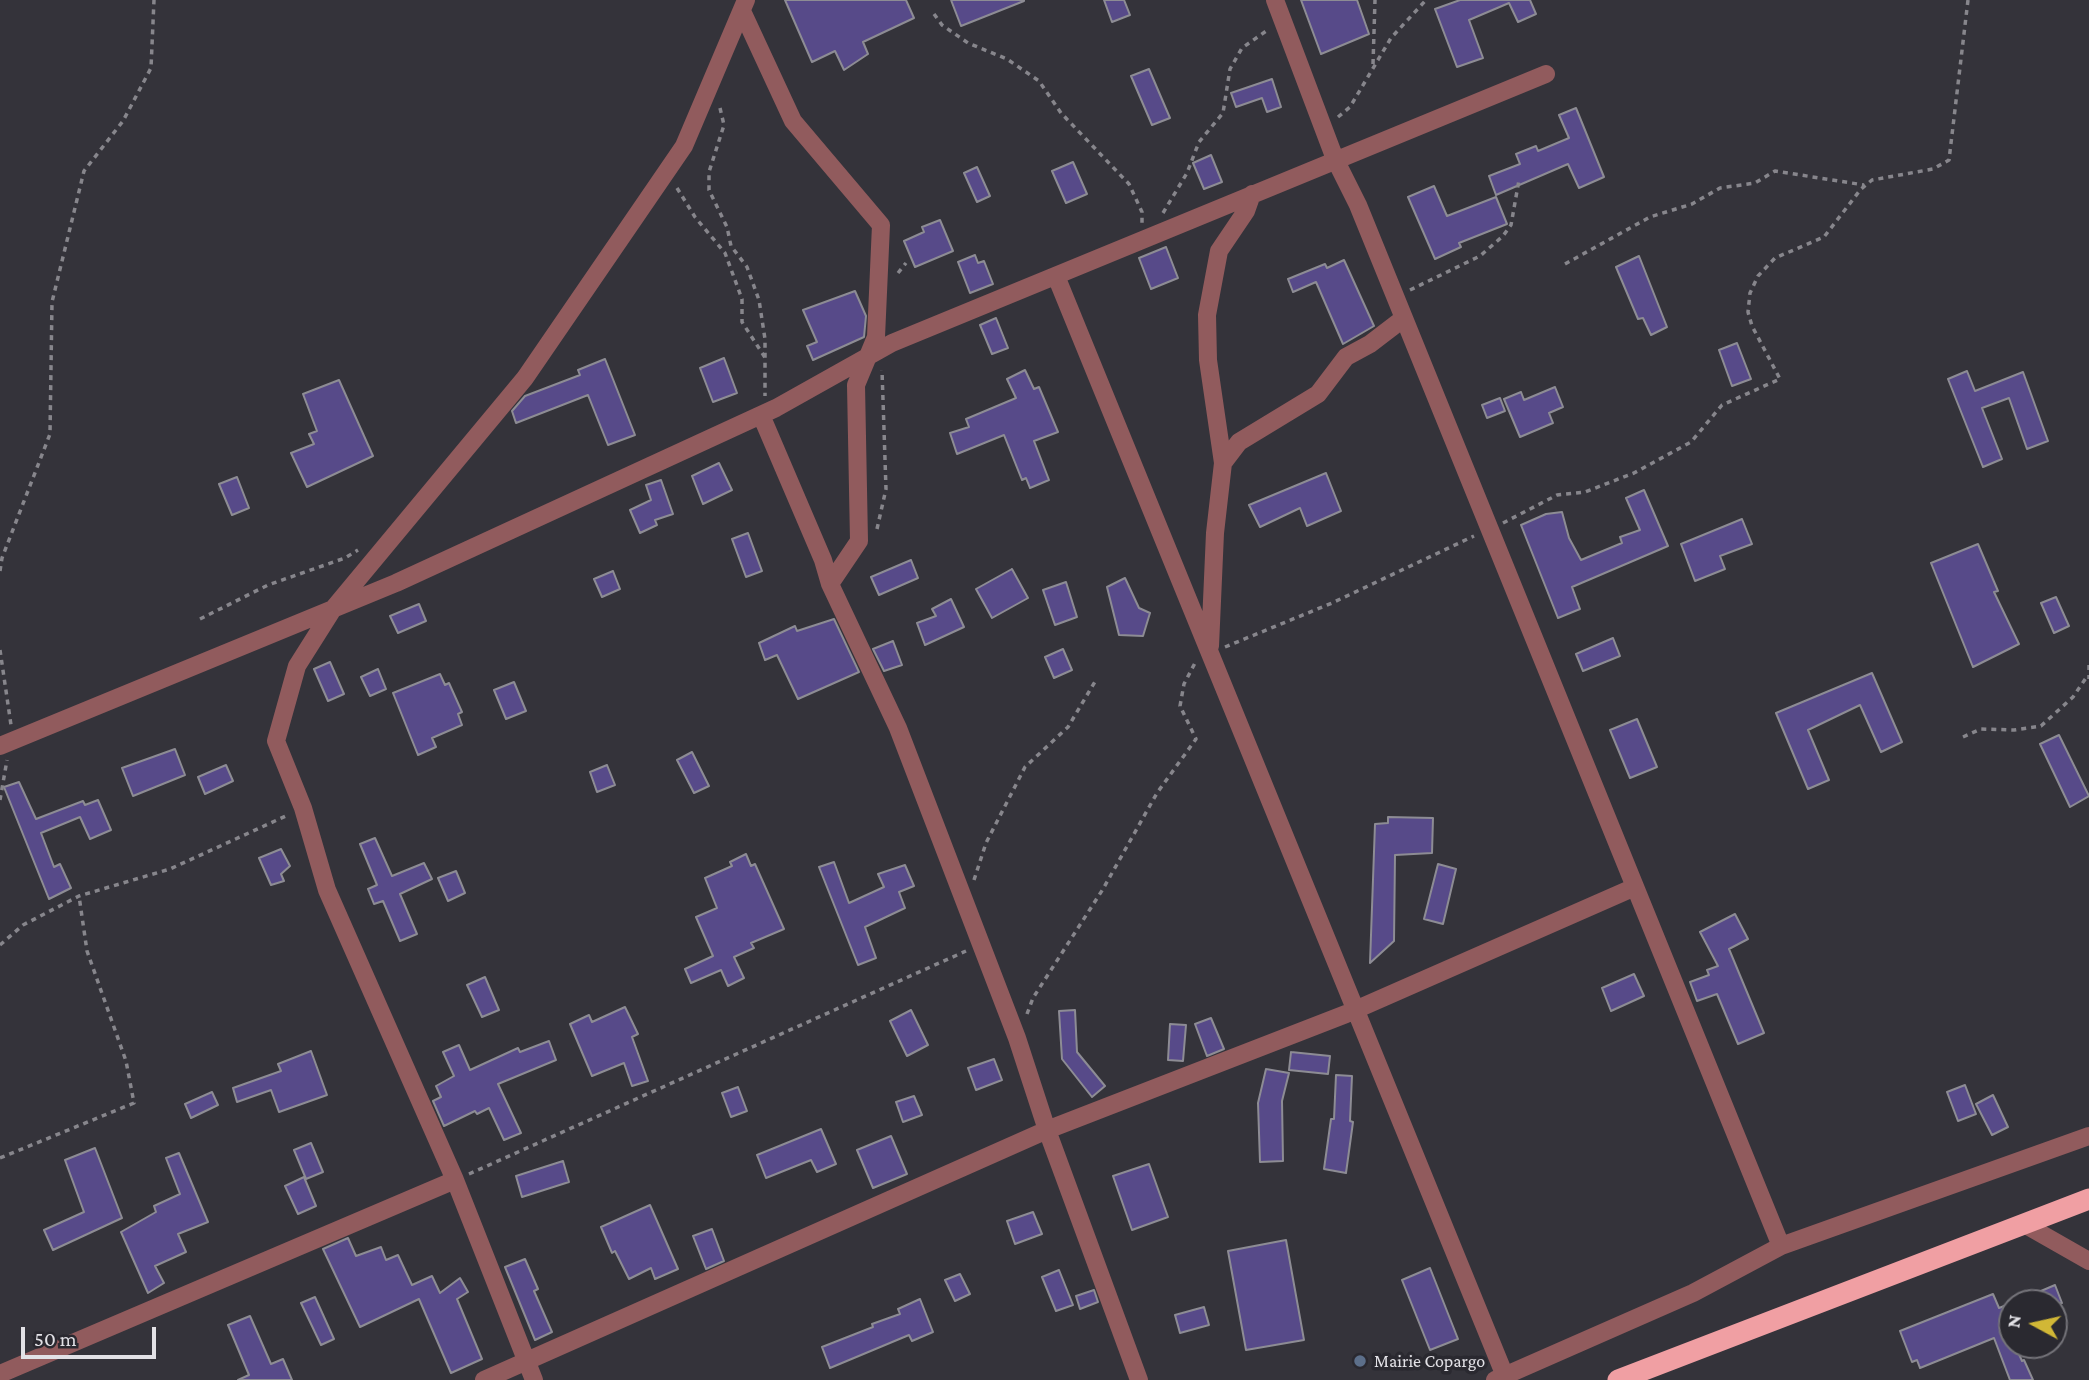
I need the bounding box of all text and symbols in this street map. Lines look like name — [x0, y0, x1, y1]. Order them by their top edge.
north arrow — [1998, 1289, 2068, 1359]
text: N — [2002, 1313, 2025, 1329]
scale bar — [24, 1314, 159, 1358]
text: 50 m — [34, 1327, 77, 1351]
place label: Mairie Copargo — [1374, 1350, 1485, 1372]
marker: Mairie Copargo — [1352, 1353, 1368, 1369]

